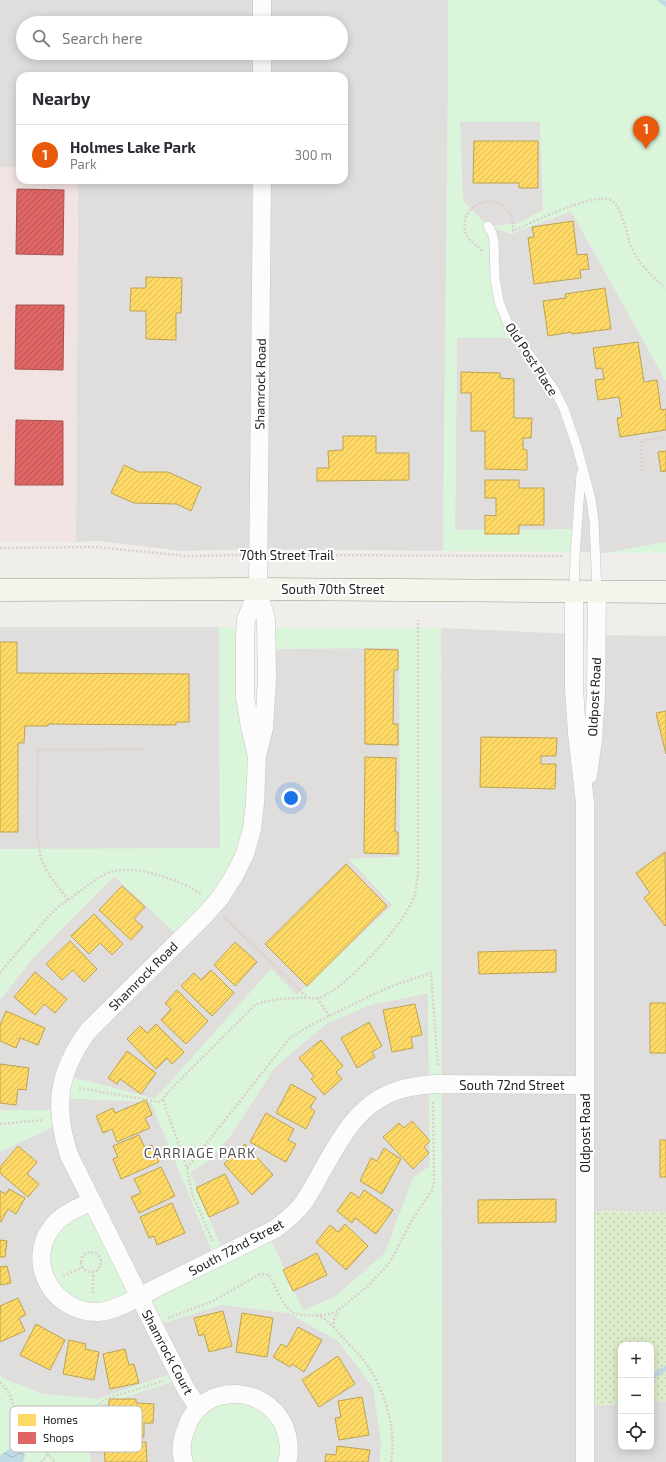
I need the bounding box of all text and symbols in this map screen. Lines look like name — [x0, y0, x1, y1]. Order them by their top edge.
search box — [16, 16, 348, 60]
icon: search — [30, 27, 52, 49]
text: Search here — [62, 29, 143, 47]
text: Nearby — [32, 88, 90, 108]
pin: 1 — [633, 116, 659, 149]
text: Holmes Lake Park — [70, 138, 196, 156]
text: 1 — [42, 147, 48, 163]
text: 300 m — [295, 147, 332, 163]
text: Park — [70, 156, 97, 172]
street label: Old Post Place — [502, 319, 562, 399]
street label: Shamrock Road — [251, 338, 269, 430]
street label: 70th Street Trail — [240, 547, 334, 563]
street label: South 70th Street — [281, 581, 385, 597]
street label: Oldpost Road — [584, 657, 604, 737]
your location — [281, 788, 301, 808]
street label: Shamrock Road — [105, 938, 181, 1014]
street label: South 72nd Street — [459, 1077, 565, 1093]
street label: Oldpost Road — [577, 1093, 593, 1173]
district label: CARRIAGE PARK — [144, 1144, 256, 1161]
street label: South 72nd Street — [186, 1215, 286, 1279]
street label: Shamrock Court — [139, 1307, 197, 1397]
map controls — [618, 1342, 654, 1450]
button: + — [618, 1342, 654, 1378]
button: − — [618, 1378, 654, 1414]
legend — [10, 1406, 142, 1452]
text: Homes — [43, 1413, 78, 1426]
button: locate — [618, 1414, 654, 1450]
text: Shops — [43, 1431, 74, 1444]

